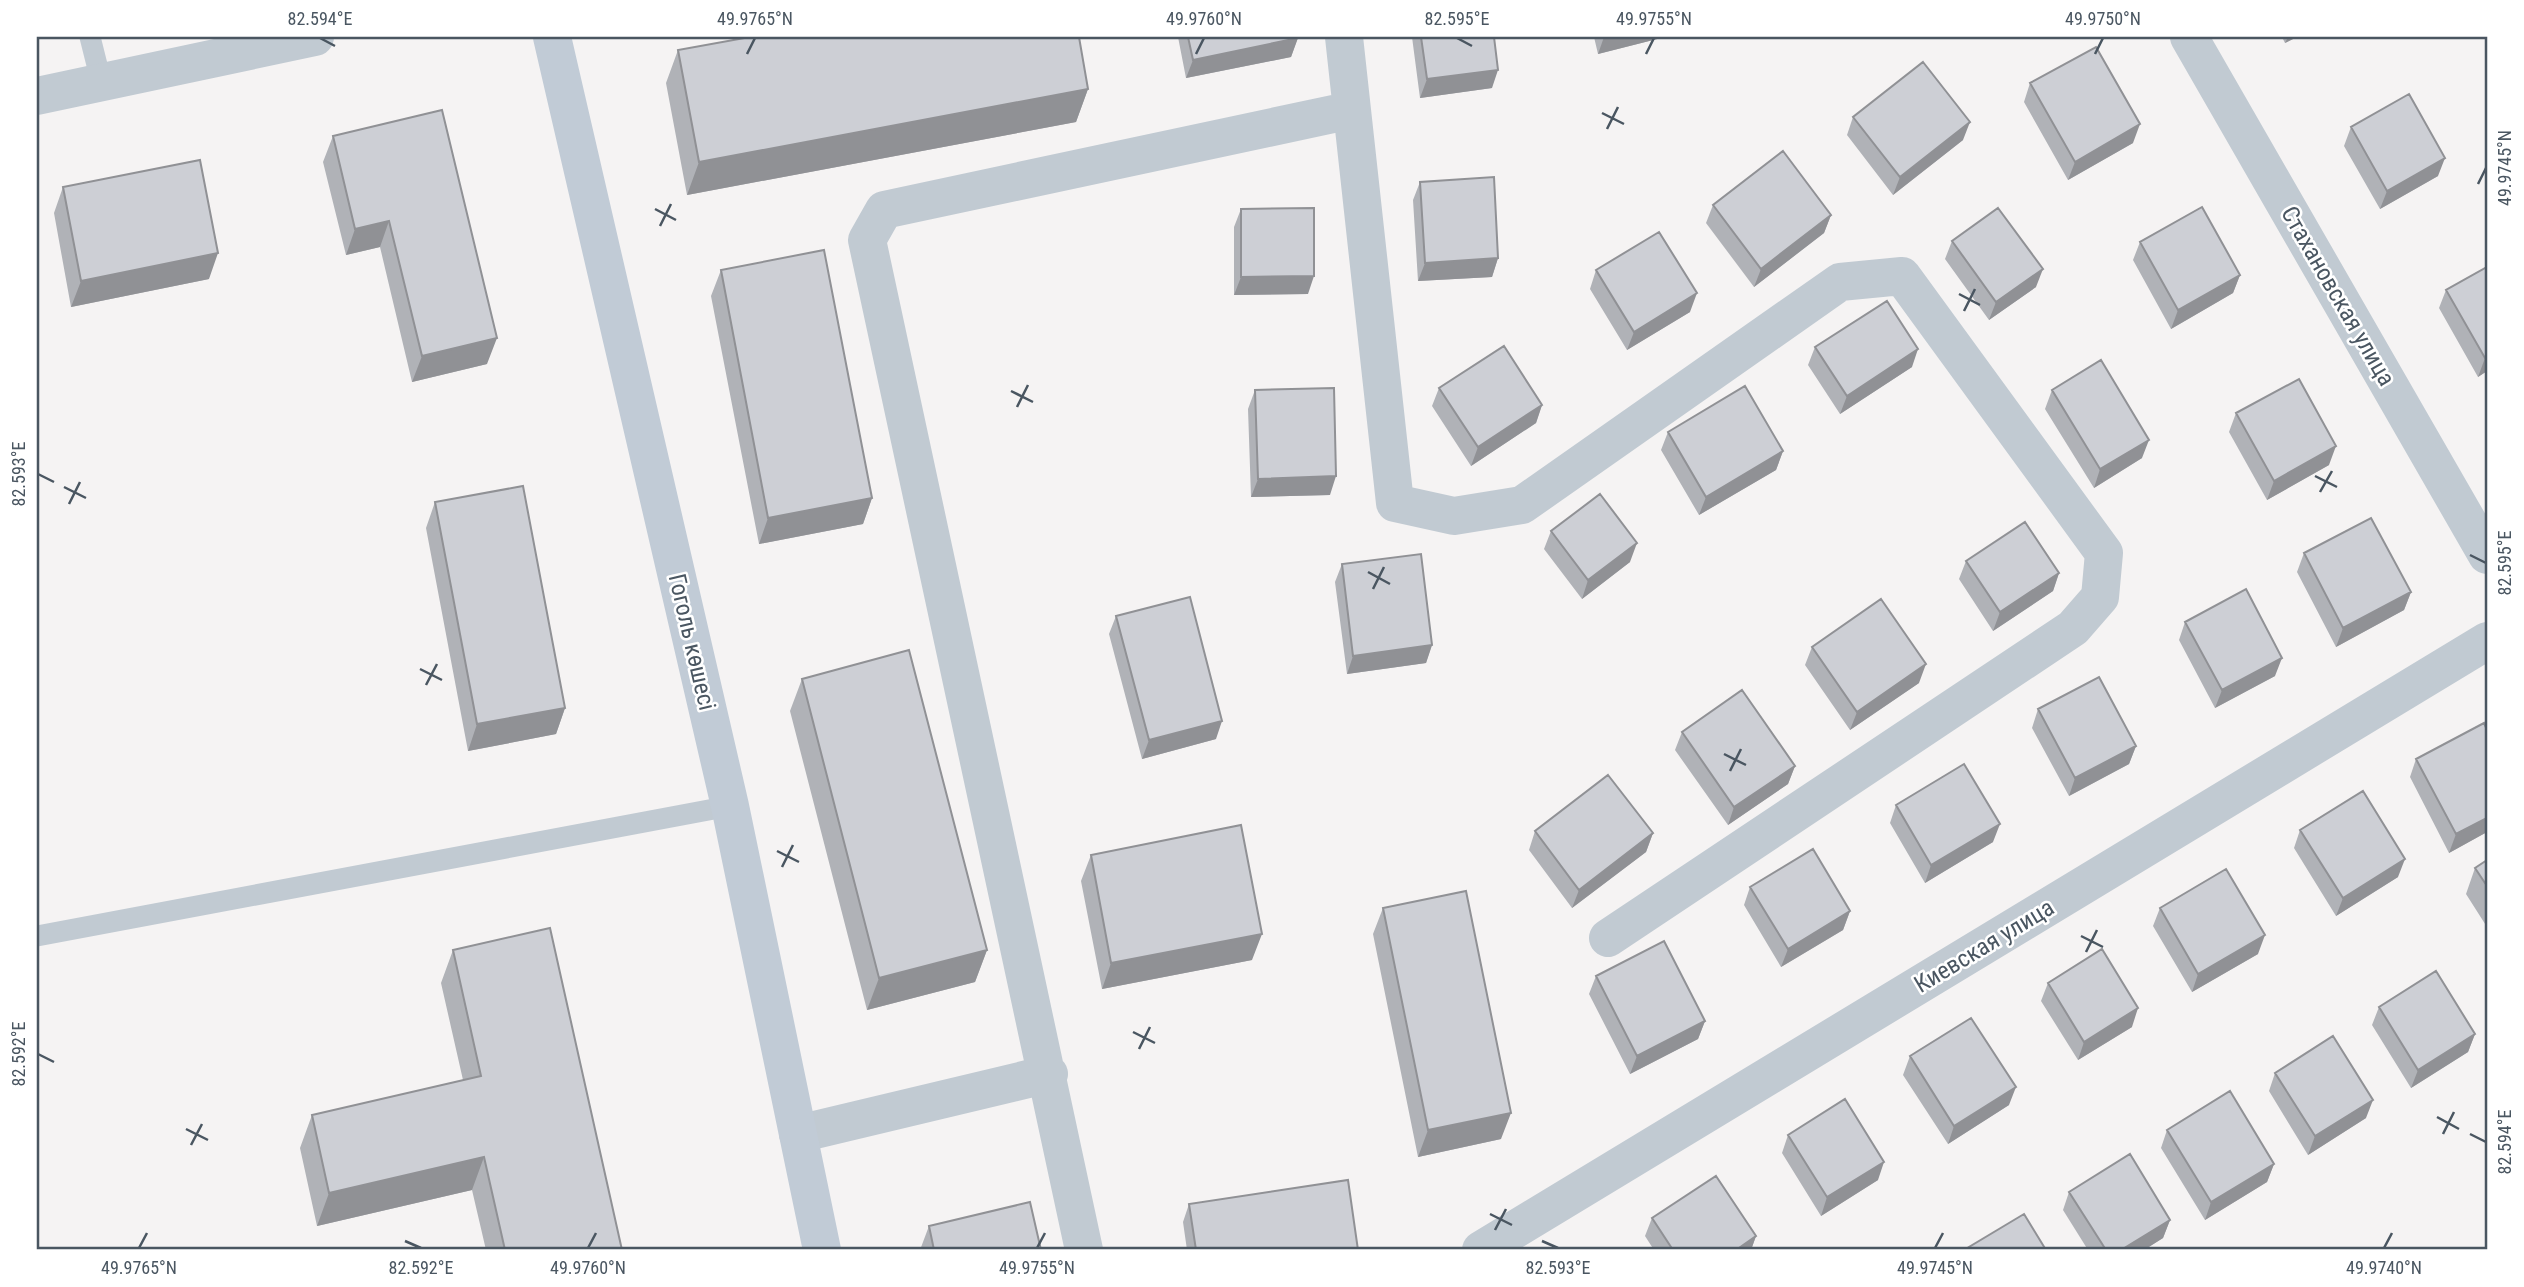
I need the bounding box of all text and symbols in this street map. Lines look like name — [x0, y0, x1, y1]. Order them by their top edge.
text: 82.594°E — [288, 8, 352, 29]
text: 49.9765°N — [717, 8, 793, 29]
text: 49.9760°N — [1166, 8, 1242, 29]
text: 82.595°E — [1425, 8, 1489, 29]
text: 49.9755°N — [1616, 8, 1692, 29]
text: 49.9750°N — [2065, 8, 2141, 29]
text: 49.9745°N — [2494, 130, 2515, 206]
street label: Стахановская улица — [2275, 201, 2401, 391]
text: 82.593°E — [8, 442, 29, 506]
text: 82.595°E — [2494, 531, 2515, 595]
street label: Гоголь көшесі — [663, 571, 721, 713]
street label: Киевская улица — [1909, 893, 2059, 999]
text: 82.592°E — [8, 1022, 29, 1086]
text: 82.594°E — [2494, 1110, 2515, 1174]
text: 49.9765°N — [101, 1257, 177, 1278]
text: 82.592°E — [389, 1257, 453, 1278]
text: 49.9760°N — [550, 1257, 626, 1278]
text: 49.9755°N — [999, 1257, 1075, 1278]
text: 82.593°E — [1526, 1257, 1590, 1278]
text: 49.9745°N — [1897, 1257, 1973, 1278]
text: 49.9740°N — [2346, 1257, 2422, 1278]

